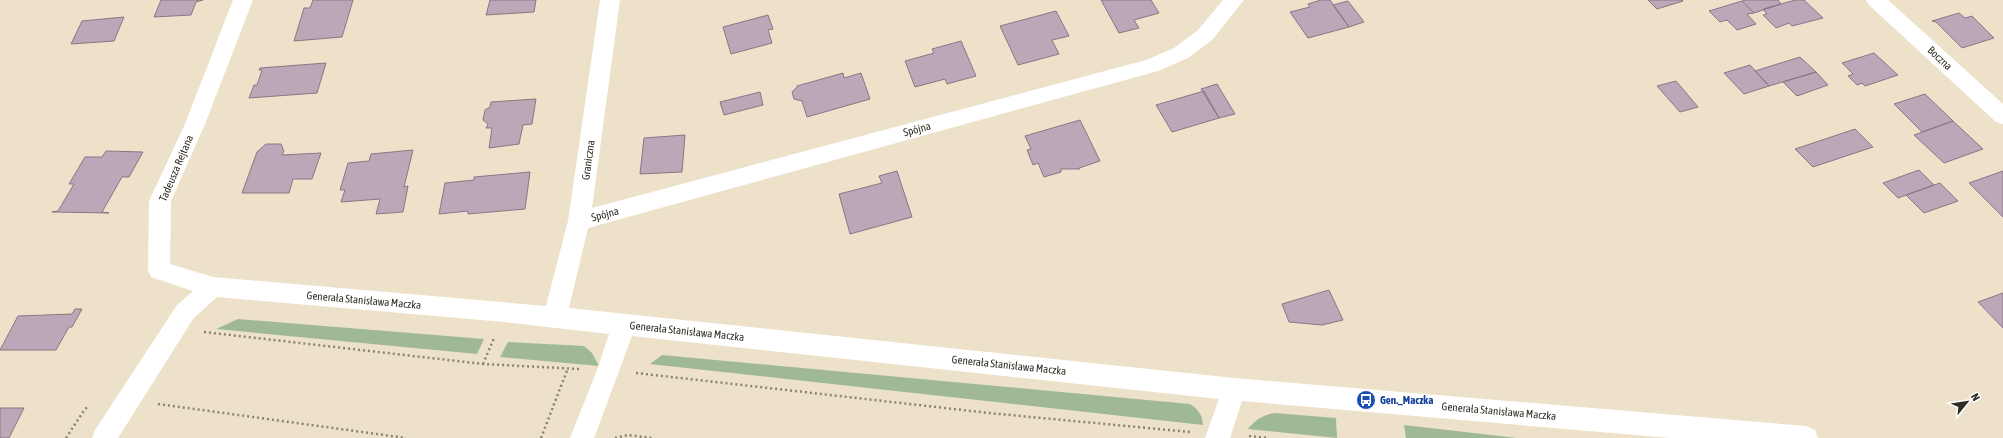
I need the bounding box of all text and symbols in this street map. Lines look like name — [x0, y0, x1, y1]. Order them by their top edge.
street label: Boczna — [1925, 44, 1955, 72]
street label: Spójna — [902, 120, 932, 138]
street label: Tadeusza Rejtana — [157, 133, 195, 203]
street label: Graniczna — [579, 139, 597, 181]
street label: Spójna — [590, 205, 620, 223]
street label: Generała Stanisława Maczka — [306, 289, 422, 311]
street label: Generała Stanisława Maczka — [629, 319, 745, 343]
street label: Generała Stanisława Maczka — [951, 353, 1067, 377]
north arrow — [1947, 382, 1987, 422]
bus stop icon: Gen._Maczka — [1355, 389, 1377, 411]
text: N — [1969, 391, 1982, 403]
place label: Gen._Maczka — [1380, 394, 1433, 406]
street label: Generała Stanisława Maczka — [1441, 400, 1557, 422]

